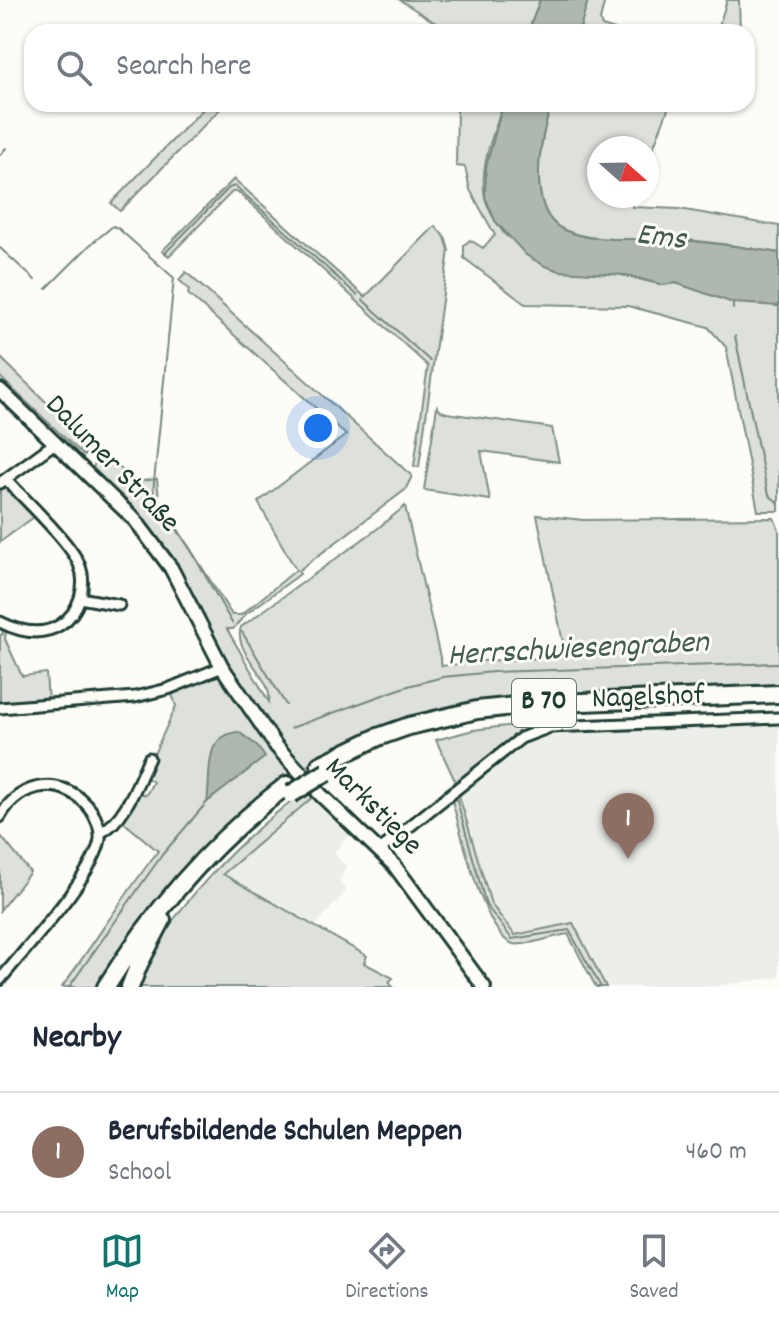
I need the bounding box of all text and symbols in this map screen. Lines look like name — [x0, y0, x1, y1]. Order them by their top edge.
search box — [24, 24, 755, 112]
icon: search — [52, 46, 96, 90]
text: Search here — [116, 47, 252, 90]
north arrow — [587, 136, 659, 208]
water label: Ems — [633, 213, 690, 265]
street label: Dalumer Straße — [34, 386, 188, 544]
your location — [298, 408, 338, 448]
water label: Herrschwiesengraben — [446, 621, 711, 681]
street label: Nagelshof — [591, 675, 706, 722]
road number: B 70 — [512, 679, 576, 727]
street label: Markstiege — [313, 749, 431, 867]
pin: 1 — [602, 793, 654, 859]
text: Nearby — [32, 1015, 121, 1064]
text: Berufsbildende Schulen Meppen — [108, 1112, 462, 1155]
text: 1 — [55, 1134, 61, 1171]
text: 460 m — [685, 1134, 747, 1171]
text: School — [108, 1155, 171, 1192]
tab: Map — [100, 1229, 144, 1308]
tab: Directions — [345, 1229, 429, 1308]
tab: Saved — [629, 1229, 679, 1308]

